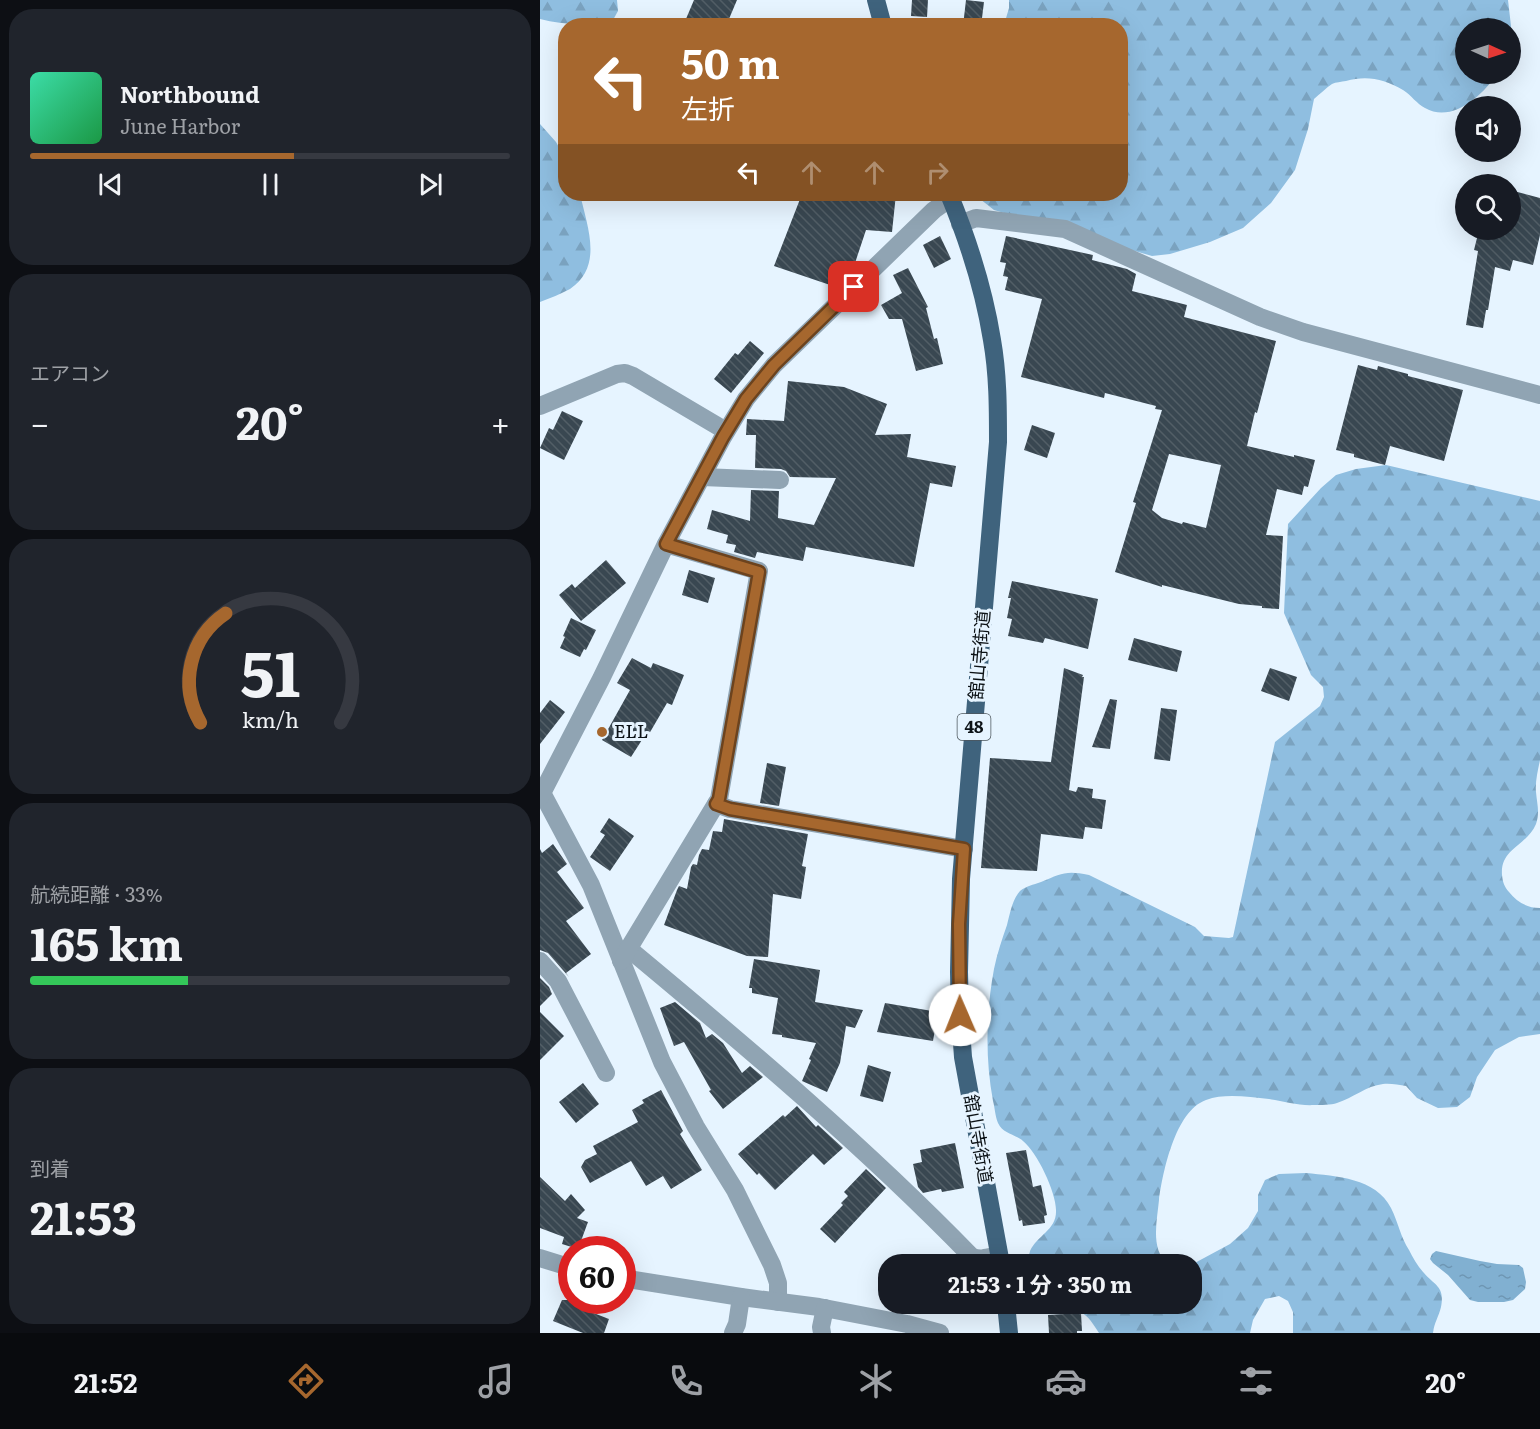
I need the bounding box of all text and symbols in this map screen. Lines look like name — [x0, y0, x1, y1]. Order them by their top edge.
north arrow — [1455, 18, 1521, 84]
map controls — [1455, 18, 1521, 240]
text: 50 m — [681, 30, 780, 92]
icon: left — [582, 42, 660, 120]
text: Northbound — [120, 77, 260, 110]
text: 左折 — [681, 87, 735, 127]
button: sound — [1455, 96, 1521, 162]
text: June Harbor — [120, 110, 240, 140]
icon: left — [732, 156, 765, 189]
icon: ahead — [795, 156, 828, 189]
icon: ahead — [858, 156, 891, 189]
icon: right — [921, 156, 954, 189]
icon: previous — [94, 168, 127, 201]
icon: pause — [254, 168, 287, 201]
icon: next — [414, 168, 447, 201]
button: search — [1455, 174, 1521, 240]
pin — [828, 261, 879, 312]
icon: arrive — [837, 270, 870, 303]
text: エアコン — [30, 357, 110, 387]
text: 20° — [236, 387, 304, 454]
text: − — [30, 397, 49, 446]
text: + — [491, 397, 510, 446]
street label: 舘山寺街道 — [961, 609, 996, 701]
text: 51 — [240, 625, 300, 717]
text: km/h — [241, 704, 299, 736]
road number: 48 — [958, 714, 990, 740]
place label: ELL — [614, 717, 648, 744]
marker: ELL — [595, 725, 609, 739]
text: 航続距離 · 33% — [30, 878, 163, 908]
text: 165 km — [30, 908, 183, 975]
position arrow — [928, 983, 992, 1047]
street label: 舘山寺街道 — [958, 1092, 1001, 1185]
text: 到着 — [30, 1152, 70, 1182]
text: 21:53 — [30, 1182, 137, 1249]
speed limit sign: 60 — [558, 1236, 636, 1314]
text: 21:53 · 1 分 · 350 m — [948, 1267, 1132, 1300]
icon: directions — [285, 1360, 327, 1402]
icon: music — [475, 1360, 517, 1402]
icon: phone — [665, 1360, 707, 1402]
icon: climate — [855, 1360, 897, 1402]
icon: car — [1045, 1360, 1087, 1402]
icon: filters — [1235, 1360, 1277, 1402]
text: 21:52 — [74, 1361, 137, 1401]
text: 20° — [1425, 1361, 1466, 1401]

